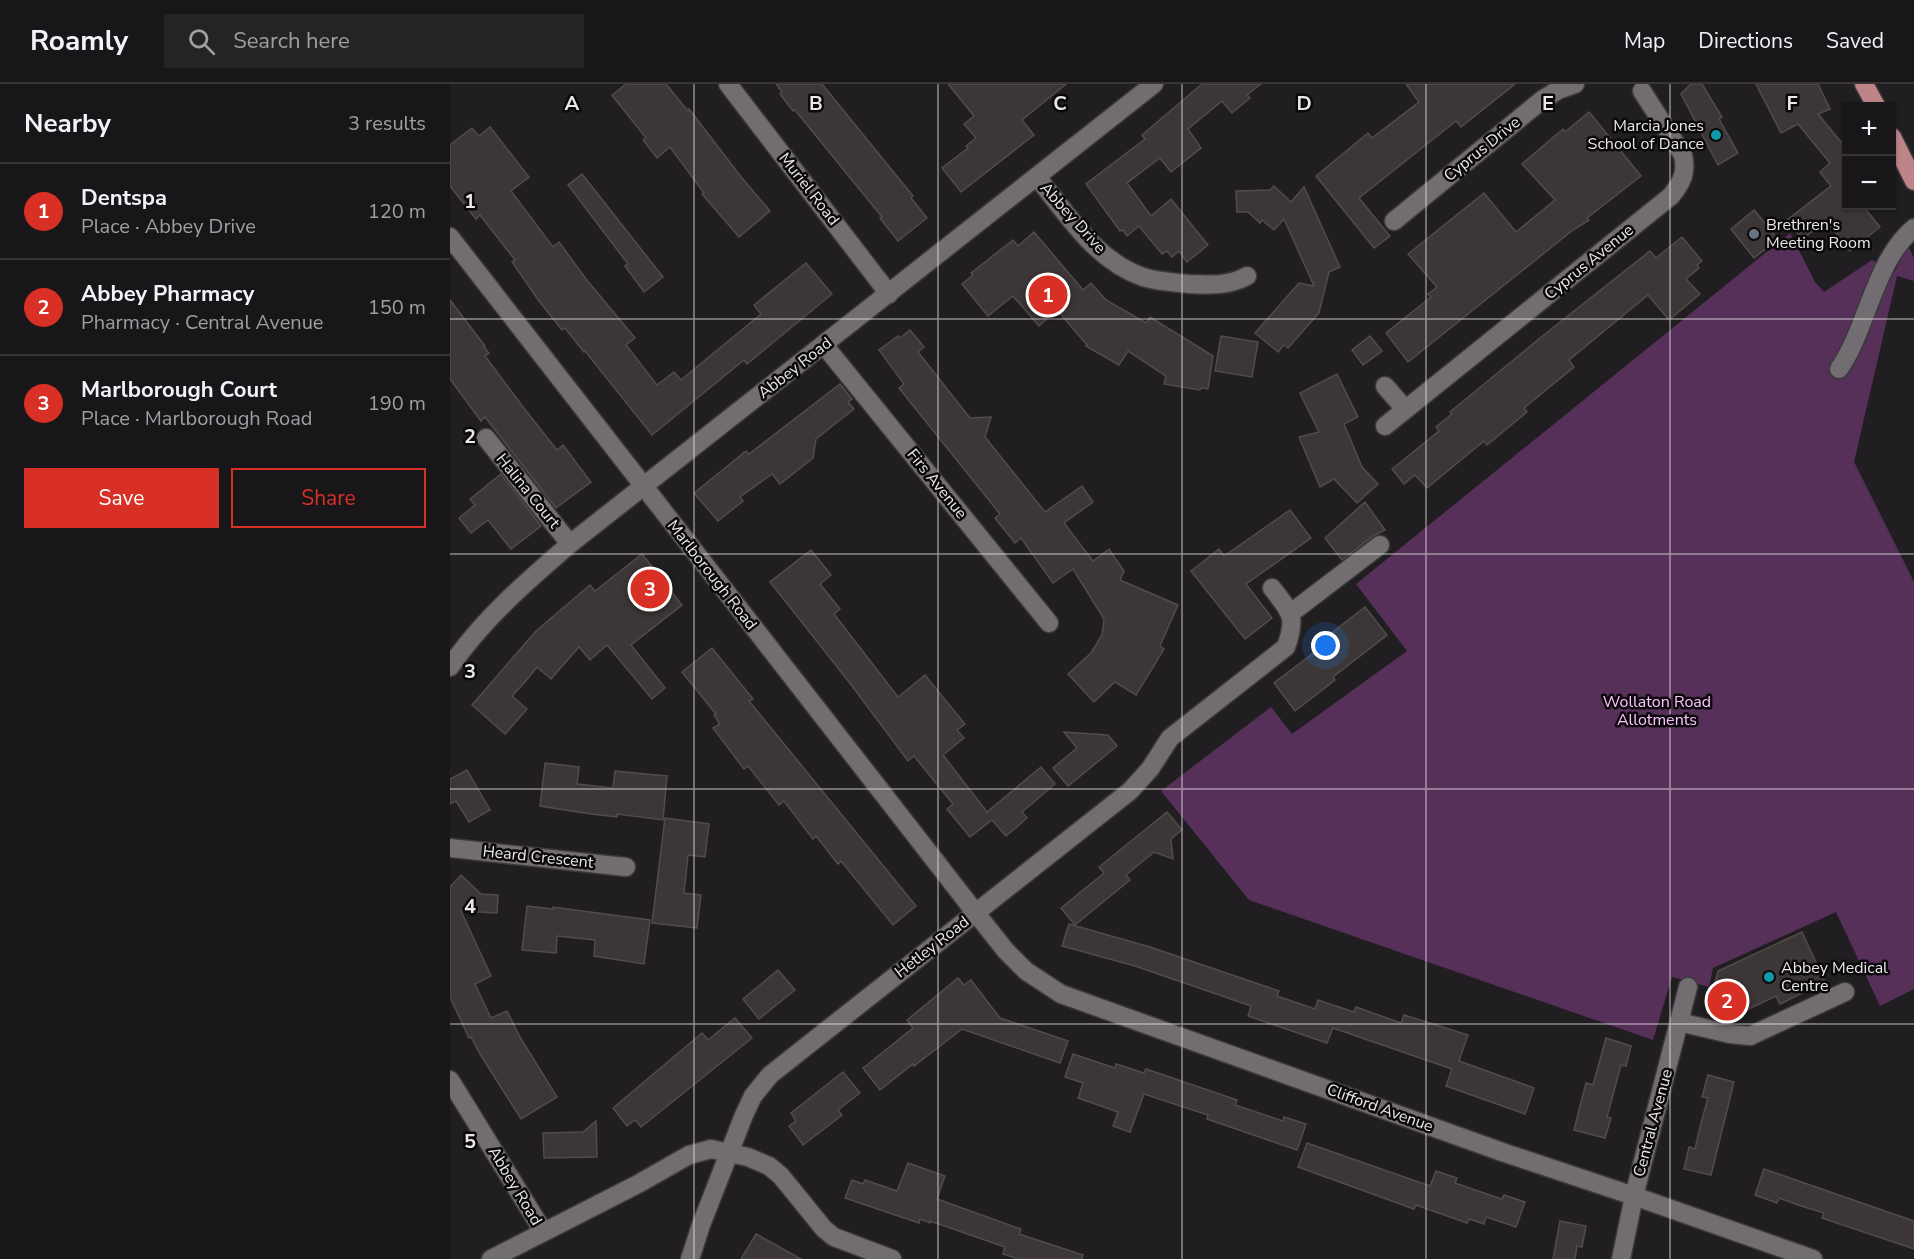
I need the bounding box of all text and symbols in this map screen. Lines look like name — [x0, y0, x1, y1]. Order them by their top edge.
search box — [164, 14, 584, 68]
text: Roamly — [30, 22, 128, 60]
icon: search — [185, 25, 218, 58]
text: Search here — [233, 26, 350, 56]
text: Map — [1624, 27, 1665, 55]
text: Directions — [1698, 27, 1793, 55]
text: Saved — [1826, 27, 1884, 55]
text: A — [565, 90, 580, 117]
text: B — [809, 90, 823, 117]
text: C — [1053, 90, 1067, 117]
text: D — [1296, 90, 1312, 117]
text: E — [1542, 90, 1554, 117]
text: F — [1786, 90, 1798, 117]
map controls — [1842, 102, 1896, 210]
button: + — [1842, 102, 1896, 156]
text: Nearby — [24, 106, 111, 141]
text: 3 results — [348, 110, 426, 137]
street label: Cyprus Drive — [1439, 111, 1525, 187]
place label: Marcia Jones School of Dance — [1588, 115, 1704, 155]
marker: Marcia Jones School of Dance — [1709, 128, 1723, 142]
street label: Muriel Road — [774, 148, 844, 230]
button: − — [1842, 156, 1896, 210]
street label: Abbey Drive — [1035, 178, 1111, 258]
text: Dentspa — [81, 183, 167, 213]
text: 1 — [464, 188, 476, 215]
text: 1 — [38, 198, 50, 225]
text: 120 m — [368, 198, 426, 225]
text: Place · Abbey Drive — [81, 213, 256, 240]
place label: Brethren's Meeting Room — [1766, 214, 1871, 254]
street label: Cyprus Avenue — [1540, 219, 1638, 305]
marker: Brethren's Meeting Room — [1747, 227, 1761, 241]
pin: 1 — [1028, 272, 1068, 318]
text: Abbey Pharmacy — [81, 279, 254, 309]
text: 2 — [38, 294, 50, 321]
text: 150 m — [368, 294, 426, 321]
text: Pharmacy · Central Avenue — [81, 309, 324, 336]
street label: Abbey Road — [753, 332, 837, 404]
text: Marlborough Court — [81, 375, 277, 405]
text: 3 — [38, 390, 50, 417]
text: 190 m — [368, 390, 426, 417]
text: Place · Marlborough Road — [81, 405, 312, 432]
text: 2 — [464, 423, 476, 450]
street label: Firs Avenue — [902, 444, 972, 524]
street label: Halina Court — [491, 449, 565, 533]
button: Save — [24, 468, 219, 528]
button: Share — [231, 468, 426, 528]
street label: Marlborough Road — [662, 515, 762, 635]
pin: 3 — [630, 566, 670, 612]
your location — [1311, 631, 1340, 660]
text: 3 — [464, 658, 476, 685]
park label: Wollaton Road Allotments — [1603, 691, 1711, 731]
street label: Heard Crescent — [482, 840, 595, 874]
text: 4 — [464, 893, 476, 920]
street label: Hetley Road — [890, 911, 974, 983]
place label: Abbey Medical Centre — [1781, 957, 1888, 997]
marker: Abbey Medical Centre — [1762, 970, 1776, 984]
pin: 2 — [1708, 978, 1746, 1024]
street label: Central Avenue — [1628, 1067, 1678, 1179]
street label: Clifford Avenue — [1324, 1079, 1436, 1137]
text: 5 — [464, 1128, 476, 1155]
street label: Abbey Road — [483, 1142, 547, 1230]

